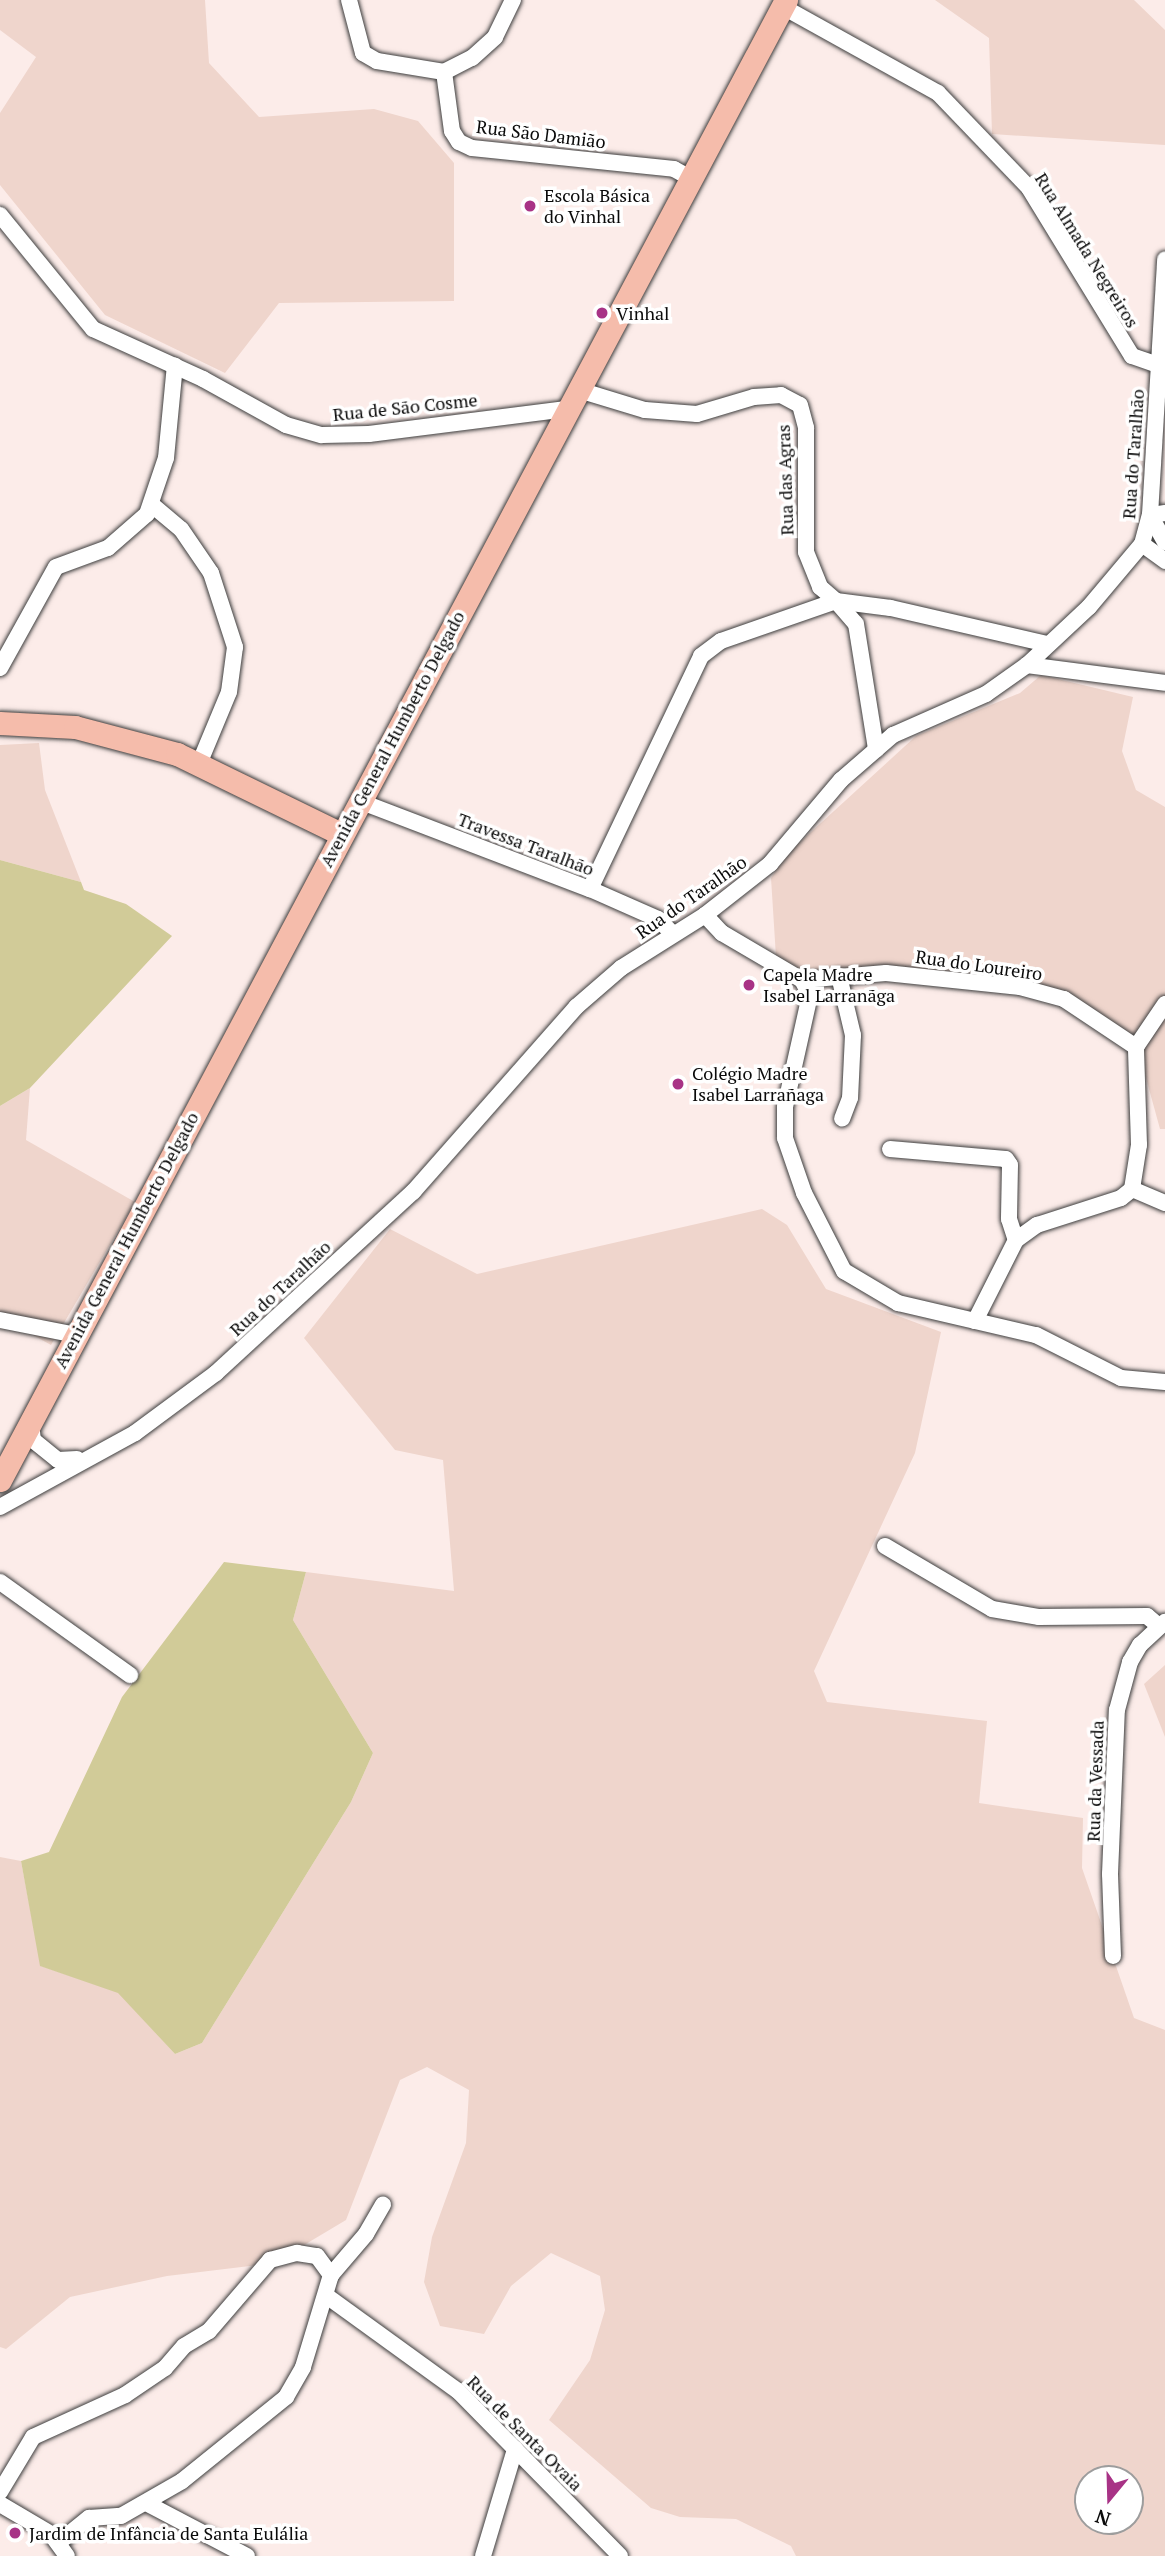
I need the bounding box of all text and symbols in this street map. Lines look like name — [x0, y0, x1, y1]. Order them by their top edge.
street label: Rua São Damião — [475, 115, 607, 153]
street label: Rua Almada Negreiros — [1030, 168, 1144, 332]
place label: Escola Básica do Vinhal — [544, 185, 650, 228]
marker: Escola Básica do Vinhal — [522, 198, 538, 214]
place label: Vinhal — [616, 302, 669, 324]
marker: Vinhal — [594, 305, 610, 321]
street label: Rua do Taralhão — [1118, 388, 1148, 520]
street label: Rua de São Cosme — [332, 389, 478, 425]
street label: Rua das Agras — [772, 424, 798, 536]
street label: Avenida General Humberto Delgado — [315, 607, 469, 871]
street label: Travessa Taralhão — [455, 808, 597, 880]
street label: Rua do Taralhão — [631, 851, 751, 943]
street label: Rua do Loureiro — [914, 945, 1044, 985]
place label: Capela Madre Isabel Larranãga — [763, 964, 895, 1006]
marker: Capela Madre Isabel Larranãga — [741, 977, 757, 993]
place label: Colégio Madre Isabel Larrañaga — [692, 1063, 824, 1106]
marker: Colégio Madre Isabel Larrañaga — [670, 1076, 686, 1092]
street label: Avenida General Humberto Delgado — [49, 1108, 203, 1372]
street label: Rua do Taralhão — [225, 1236, 335, 1340]
street label: Rua da Vessada — [1082, 1720, 1108, 1842]
street label: Rua de Santa Ovaia — [463, 2371, 587, 2495]
north arrow — [1074, 2465, 1144, 2535]
text: N — [1092, 2504, 1114, 2533]
place label: Jardim de Infância de Santa Eulália — [29, 2522, 308, 2544]
marker: Jardim de Infância de Santa Eulália — [7, 2525, 23, 2541]

